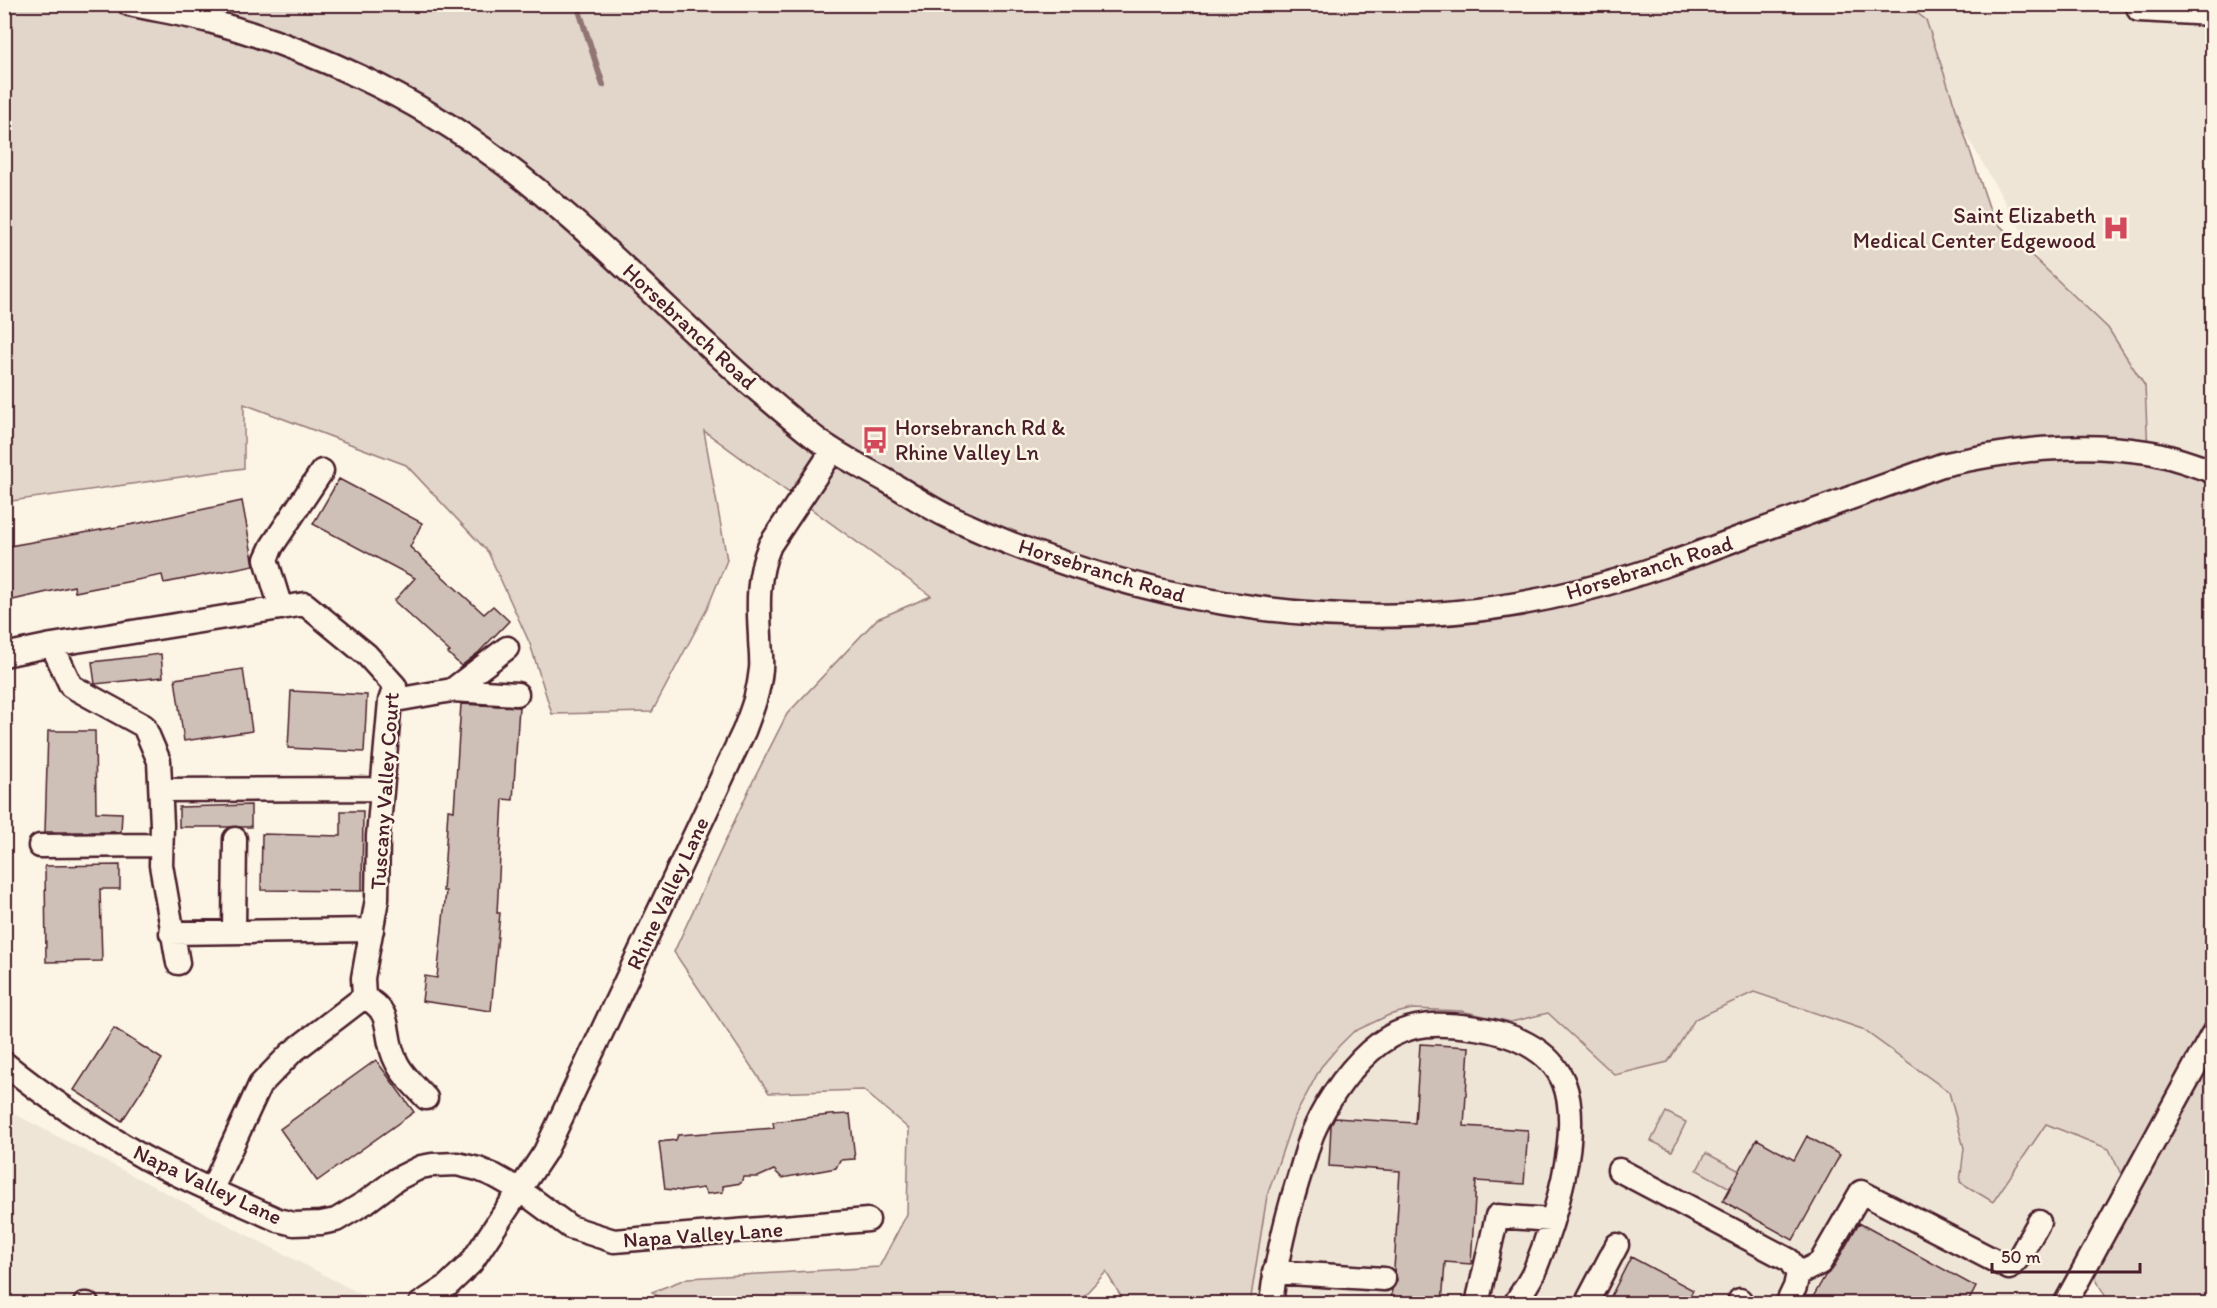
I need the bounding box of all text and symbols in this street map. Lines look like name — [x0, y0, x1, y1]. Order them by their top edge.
place label: Saint Elizabeth Medical Center Edgewood — [1853, 202, 2096, 254]
hospital icon: Saint Elizabeth Medical Center Edgewood — [2101, 213, 2131, 243]
street label: Horsebranch Road — [617, 258, 762, 395]
place label: Horsebranch Rd & Rhine Valley Ln — [895, 414, 1065, 466]
bus stop icon: Horsebranch Rd & Rhine Valley Ln — [860, 425, 890, 455]
street label: Horsebranch Road — [1562, 529, 1736, 606]
street label: Horsebranch Road — [1015, 532, 1189, 609]
street label: Tuscany Valley Court — [364, 691, 405, 891]
street label: Rhine Valley Lane — [620, 813, 715, 974]
street label: Napa Valley Lane — [129, 1138, 286, 1231]
street label: Napa Valley Lane — [622, 1215, 784, 1254]
scale bar — [1992, 1236, 2140, 1274]
text: 50 m — [2001, 1246, 2041, 1268]

